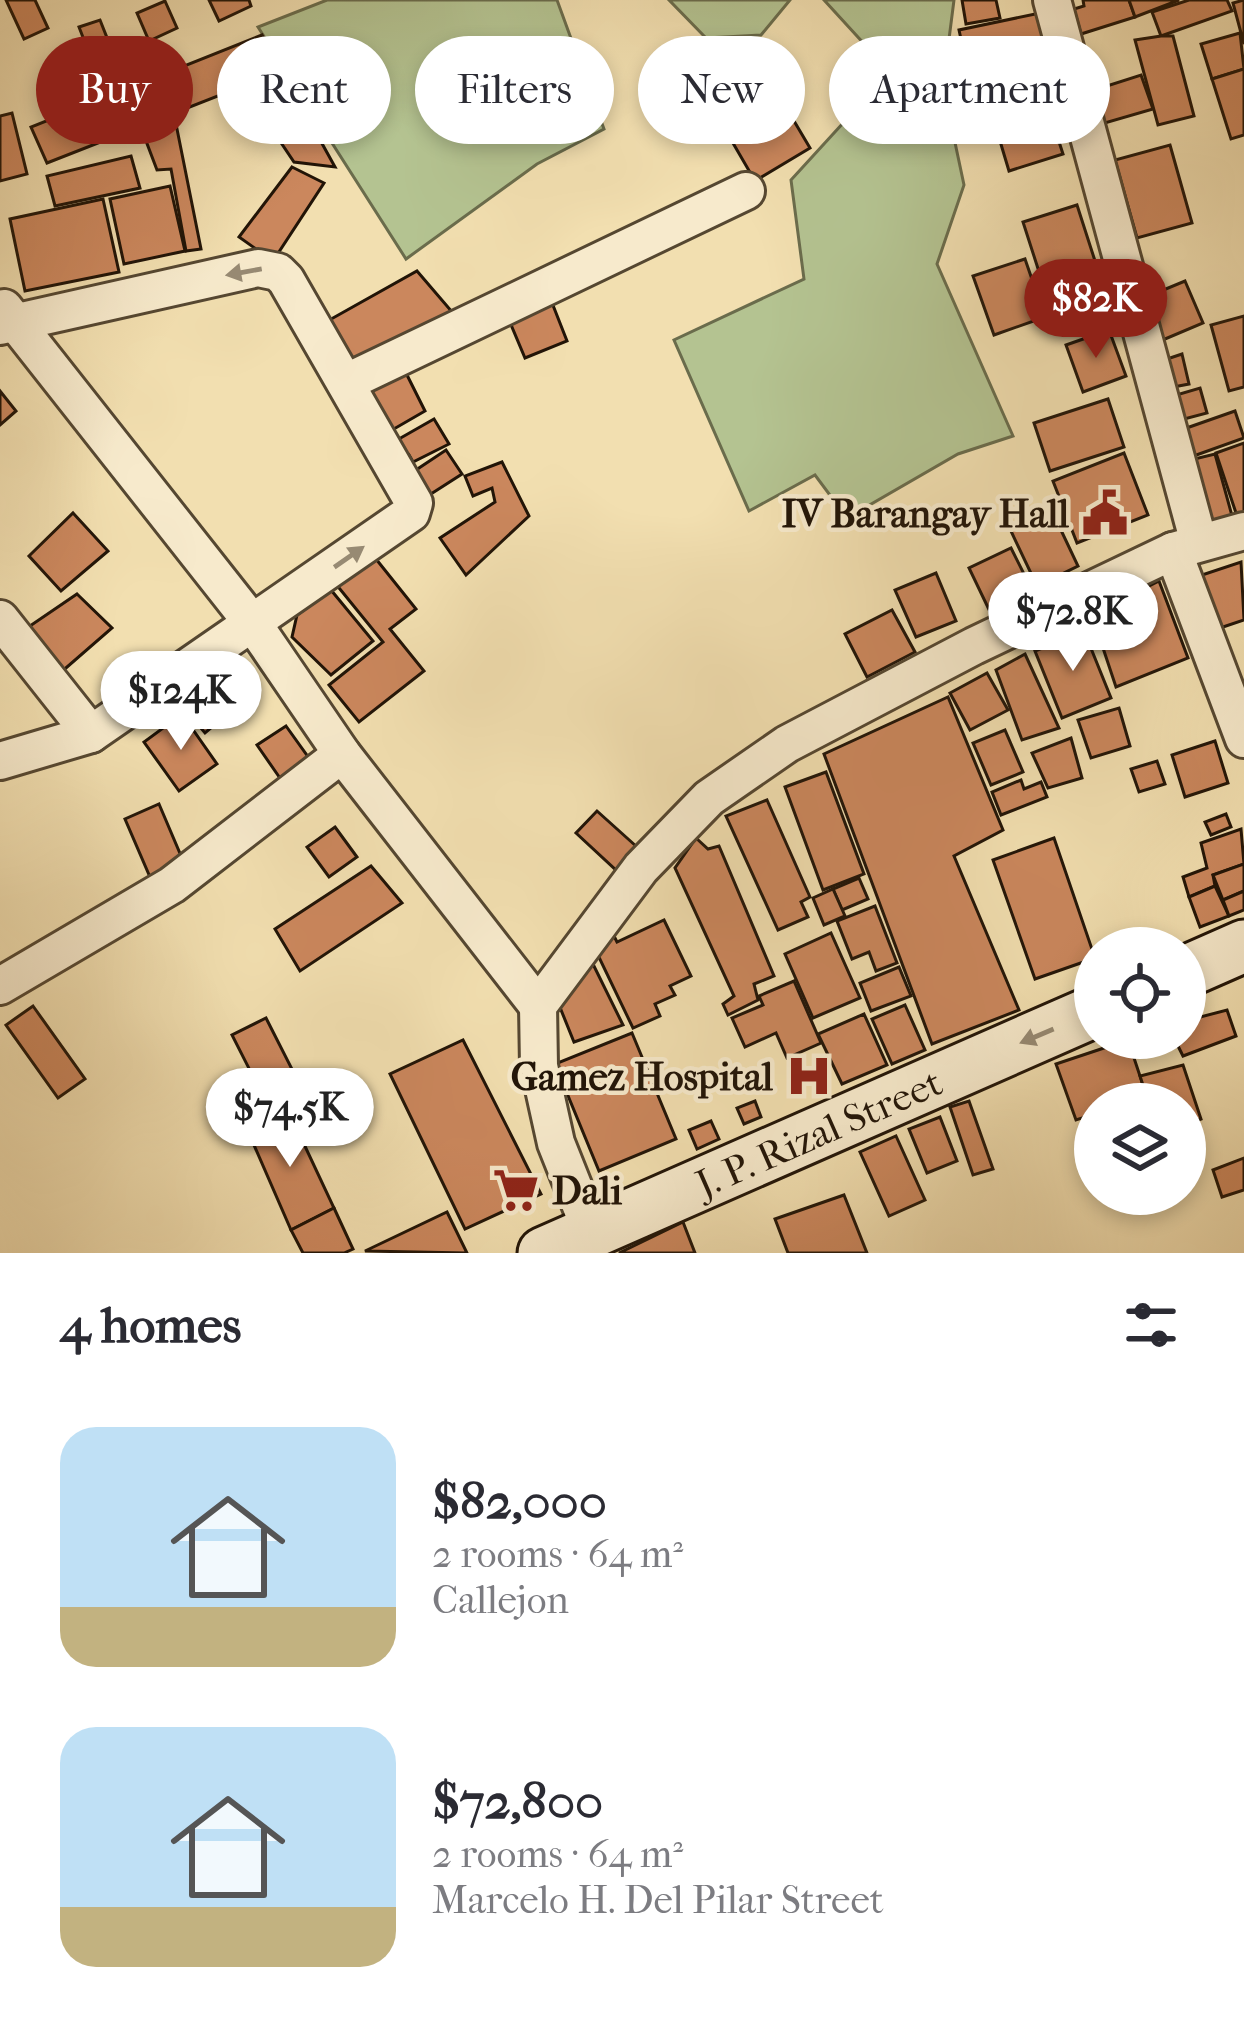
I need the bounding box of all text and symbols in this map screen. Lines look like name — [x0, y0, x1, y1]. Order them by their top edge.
chip: Buy — [36, 36, 193, 144]
chip: Rent — [217, 36, 391, 144]
chip: Filters — [415, 36, 614, 144]
chip: New — [638, 36, 805, 144]
chip: Apartment — [829, 36, 1110, 144]
pin: $82K — [1025, 259, 1167, 361]
one-way arrow — [225, 264, 263, 282]
text: $82K — [1051, 275, 1141, 321]
public building icon: IV Barangay Hall — [1080, 488, 1130, 538]
place label: IV Barangay Hall — [781, 491, 1069, 537]
one-way arrow — [333, 546, 365, 569]
pin: $72.8K — [975, 572, 1171, 674]
text: $72.8K — [1015, 588, 1131, 634]
pin: $124K — [97, 651, 265, 753]
text: $124K — [128, 667, 234, 713]
map controls — [1074, 927, 1206, 1215]
button: locate — [1074, 927, 1206, 1059]
one-way arrow — [1020, 1026, 1055, 1046]
hospital icon: Gamez Hospital — [784, 1051, 834, 1101]
place label: Gamez Hospital — [511, 1054, 773, 1100]
street label: J. P. Rizal Street — [686, 1059, 949, 1209]
pin: $74.5K — [192, 1068, 388, 1170]
button: layers — [1074, 1083, 1206, 1215]
text: $74.5K — [233, 1084, 347, 1130]
supermarket icon: Dali — [491, 1165, 541, 1215]
place label: Dali — [552, 1168, 623, 1214]
icon: filters — [1118, 1292, 1184, 1358]
text: 4 homes — [60, 1295, 241, 1355]
text: $82,000 — [432, 1471, 607, 1531]
icon: home — [156, 1475, 300, 1619]
text: 2 rooms · 64 m² — [432, 1531, 683, 1577]
text: Callejon — [432, 1577, 569, 1623]
text: $72,800 — [432, 1771, 603, 1831]
icon: home — [156, 1775, 300, 1919]
text: 2 rooms · 64 m² — [432, 1831, 683, 1877]
text: Marcelo H. Del Pilar Street — [432, 1877, 884, 1923]

